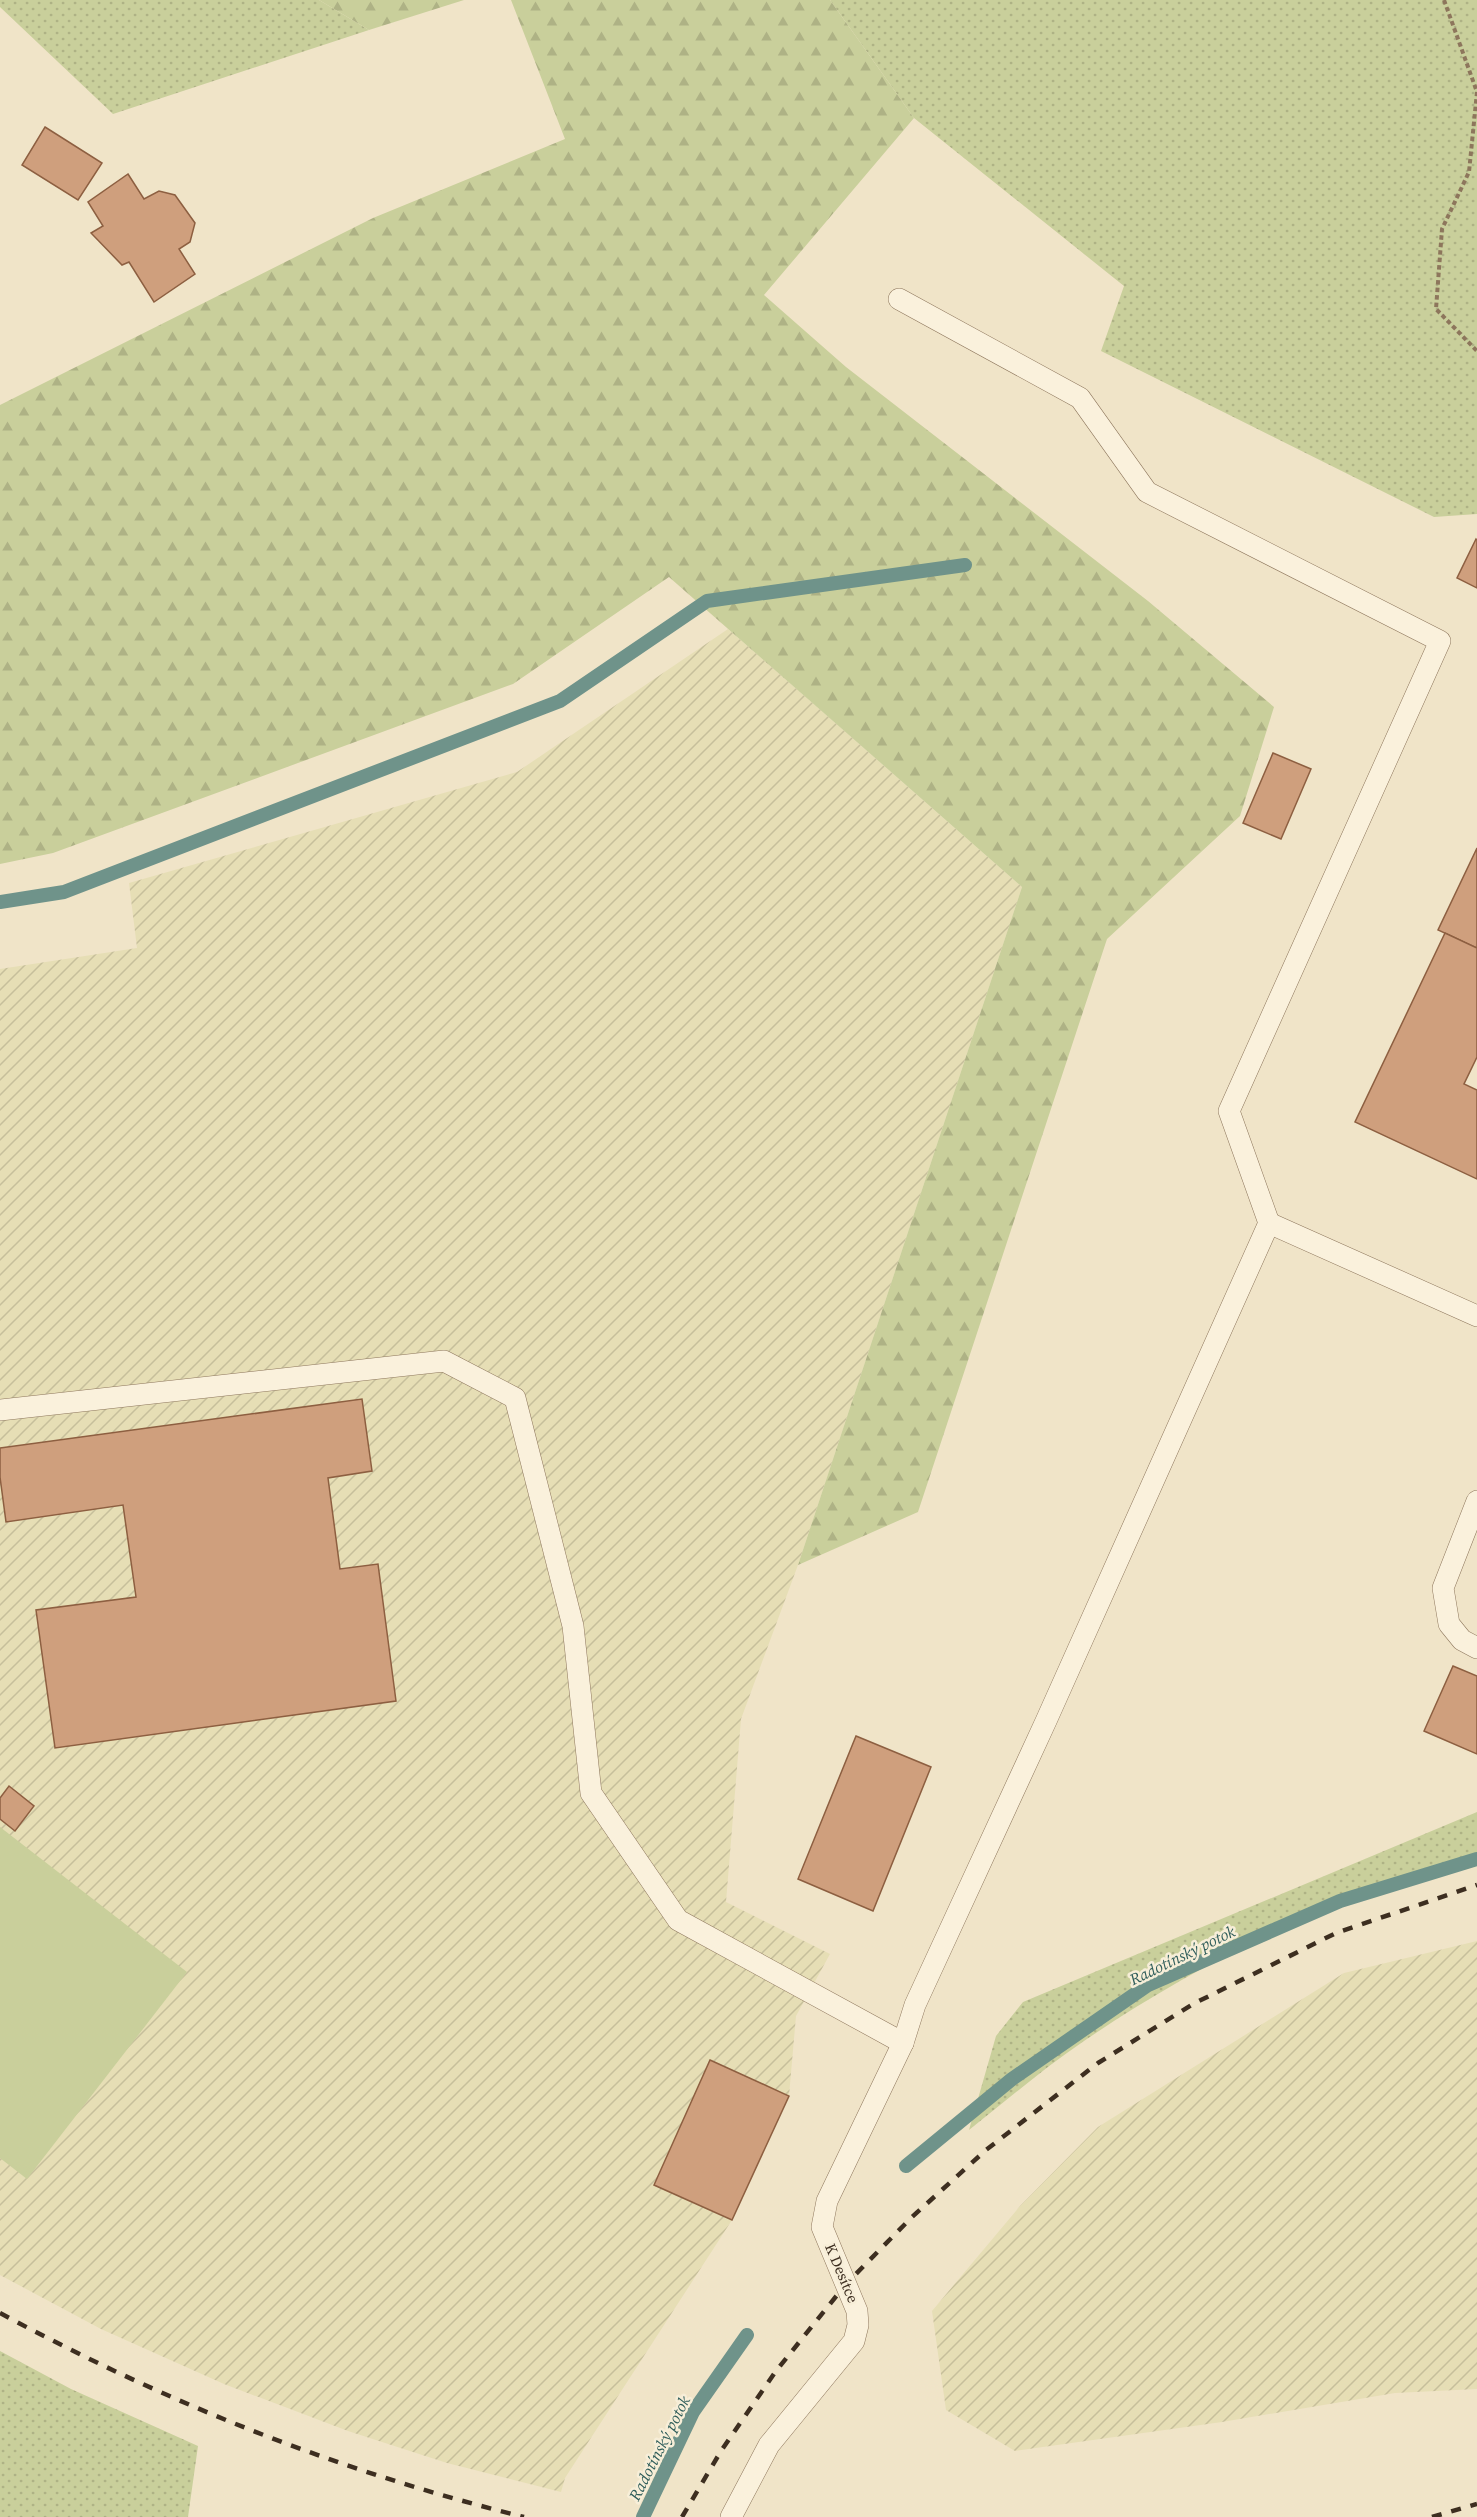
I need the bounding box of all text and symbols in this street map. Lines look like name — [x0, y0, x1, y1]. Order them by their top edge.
water label: Radotínský potok — [1125, 1920, 1239, 1991]
street label: K Desítce — [820, 2240, 864, 2306]
water label: Radotínský potok — [623, 2391, 695, 2505]

